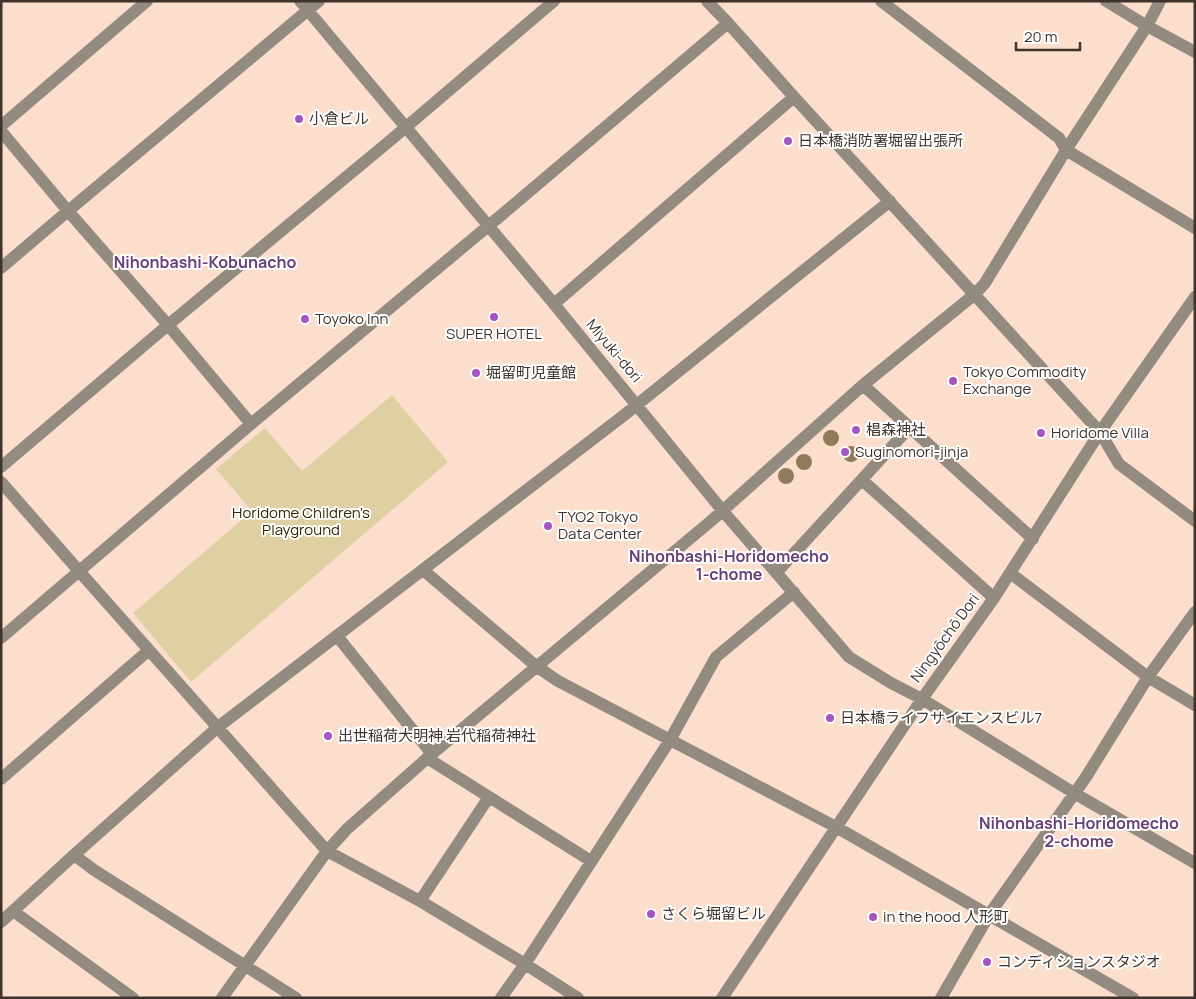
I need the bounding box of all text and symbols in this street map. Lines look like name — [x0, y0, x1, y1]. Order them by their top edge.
scale bar — [1016, 20, 1080, 52]
text: 20 m — [1024, 26, 1057, 47]
place label: 小倉ビル — [309, 108, 369, 129]
marker: 小倉ビル — [293, 113, 305, 125]
place label: 日本橋消防署堀留出張所 — [798, 130, 963, 151]
marker: 日本橋消防署堀留出張所 — [782, 135, 794, 147]
district label: Nihonbashi-Kobunacho — [114, 251, 296, 273]
place label: Toyoko Inn — [315, 308, 388, 329]
marker: SUPER HOTEL — [488, 311, 500, 323]
marker: Toyoko Inn — [299, 313, 311, 325]
street label: Miyuki-dori — [582, 314, 647, 387]
place label: SUPER HOTEL — [446, 323, 542, 344]
place label: Tokyo Commodity Exchange — [963, 361, 1087, 399]
place label: 堀留町児童館 — [486, 362, 576, 383]
marker: 堀留町児童館 — [470, 367, 482, 379]
marker: Tokyo Commodity Exchange — [947, 375, 959, 387]
place label: 椙森神社 — [866, 419, 926, 440]
place label: Horidome Villa — [1051, 422, 1149, 443]
marker: 椙森神社 — [850, 424, 862, 436]
marker: Horidome Villa — [1035, 427, 1047, 439]
place label: Suginomori-jinja — [855, 441, 968, 462]
marker: Suginomori-jinja — [839, 446, 851, 458]
park label: Horidome Children's Playground — [232, 502, 370, 540]
place label: TYO2 Tokyo Data Center — [558, 506, 642, 544]
marker: TYO2 Tokyo Data Center — [542, 520, 554, 532]
district label: Nihonbashi-Horidomecho 1-chome — [629, 545, 829, 585]
street label: Ningyōchō Dori — [905, 589, 984, 686]
place label: 日本橋ライフサイエンスビル7 — [840, 707, 1042, 728]
marker: 日本橋ライフサイエンスビル7 — [824, 712, 836, 724]
place label: 出世稲荷大明神 岩代稲荷神社 — [338, 725, 536, 746]
marker: 出世稲荷大明神 岩代稲荷神社 — [322, 730, 334, 742]
district label: Nihonbashi-Horidomecho 2-chome — [979, 812, 1179, 852]
place label: さくら堀留ビル — [661, 903, 766, 924]
place label: in the hood 人形町 — [883, 906, 1009, 927]
marker: さくら堀留ビル — [645, 908, 657, 920]
marker: in the hood 人形町 — [867, 911, 879, 923]
place label: コンディションスタジオ — [997, 951, 1161, 972]
marker: コンディションスタジオ — [981, 956, 993, 968]

